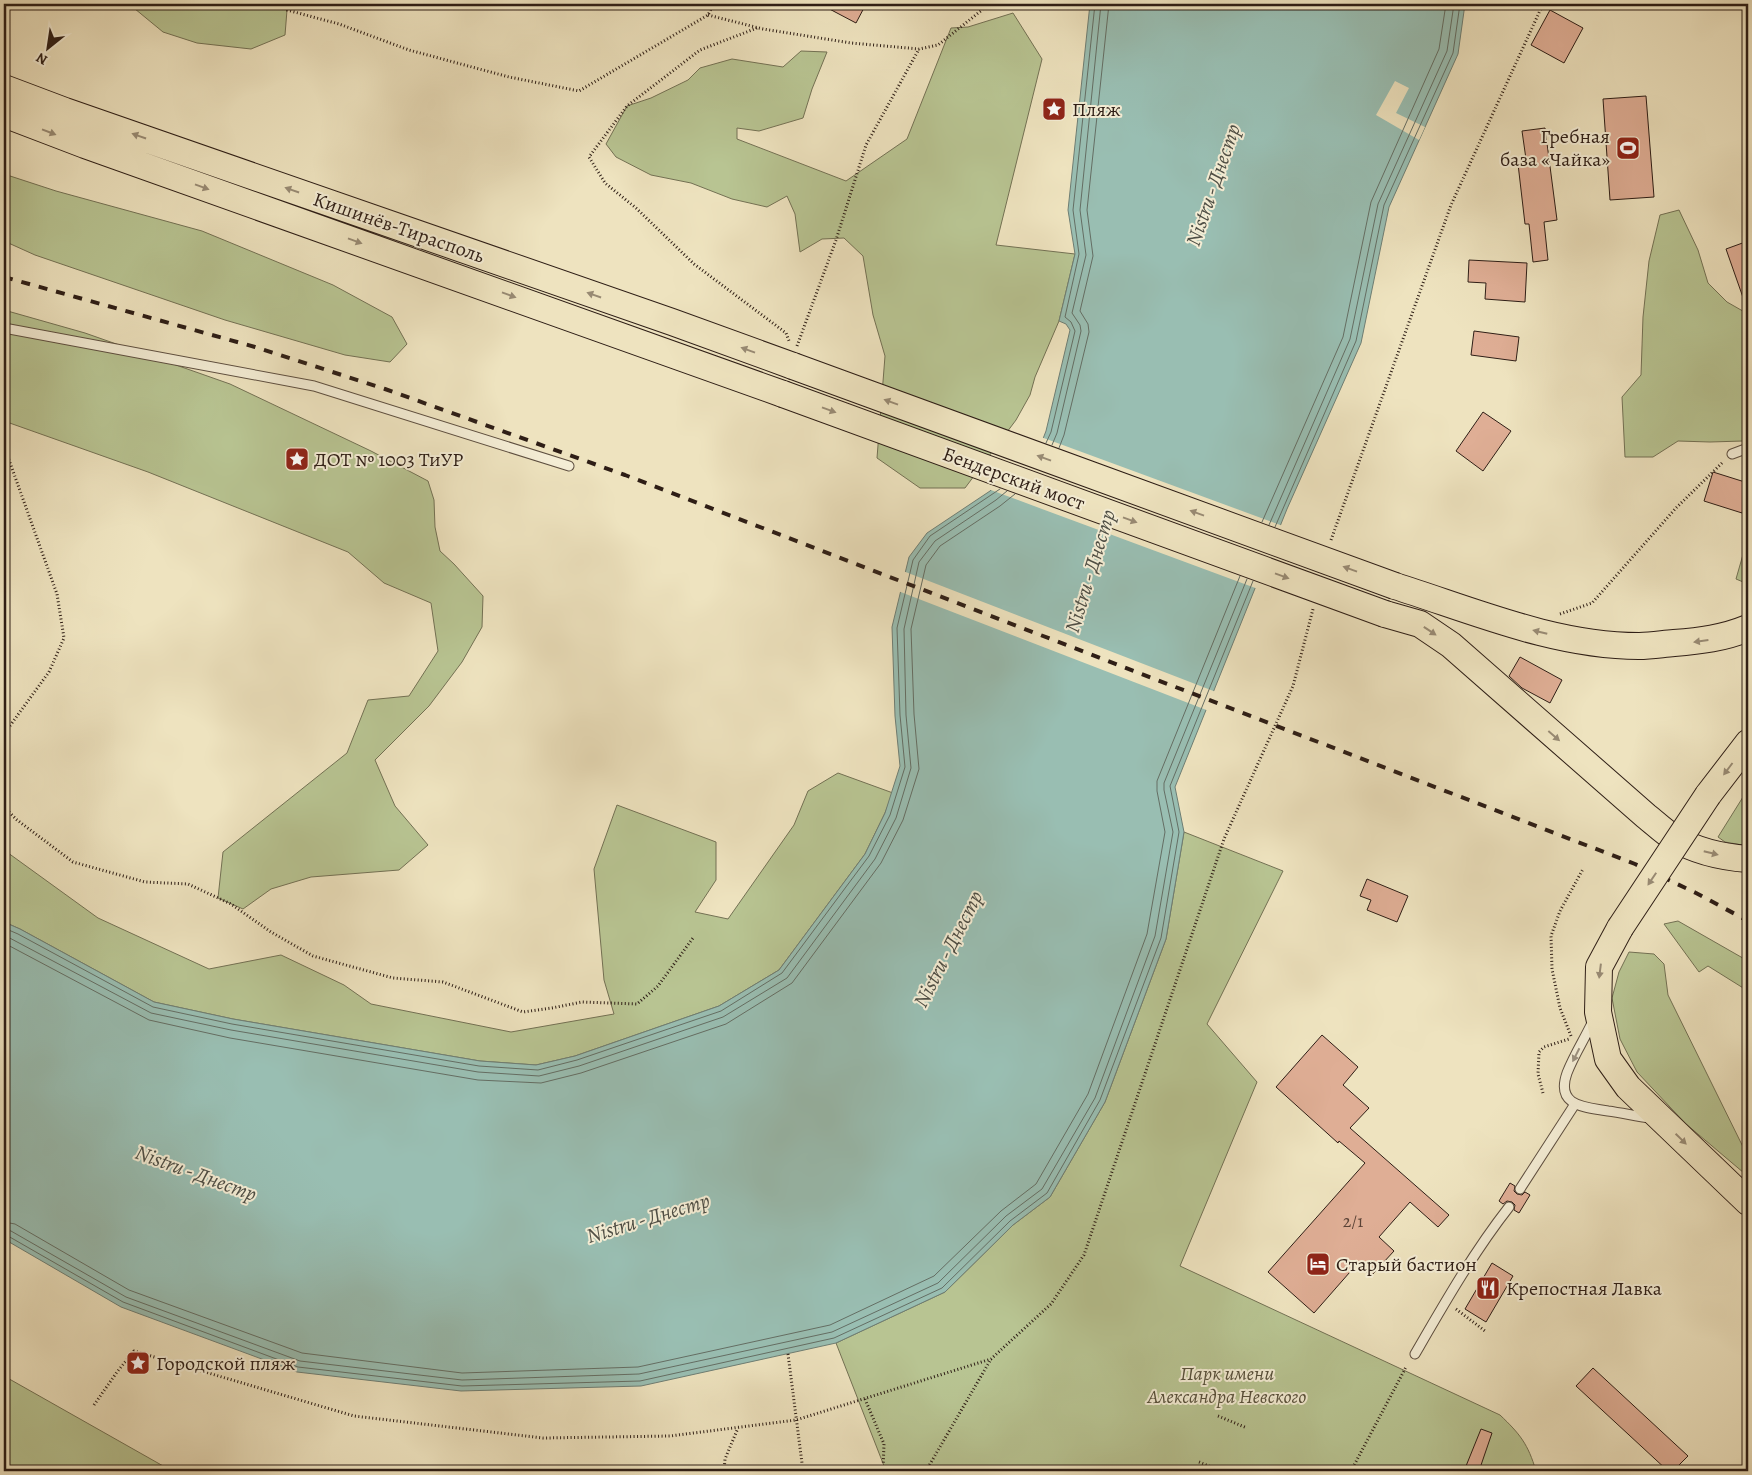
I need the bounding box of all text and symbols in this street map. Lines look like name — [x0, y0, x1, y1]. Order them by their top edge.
north arrow — [22, 22, 72, 72]
text: N — [33, 48, 51, 70]
place icon: Пляж — [1041, 96, 1067, 122]
place label: Пляж — [1072, 96, 1121, 123]
water label: Nistru - Днестр — [1179, 120, 1247, 250]
place label: Гребная база «Чайка» — [1500, 123, 1610, 173]
one-way arrow — [42, 128, 57, 136]
one-way arrow — [131, 132, 146, 140]
sports icon: Гребная база «Чайка» — [1615, 135, 1641, 161]
one-way arrow — [195, 183, 210, 191]
street label: Кишинёв-Тирасполь — [310, 185, 488, 270]
one-way arrow — [284, 186, 299, 194]
one-way arrow — [348, 238, 363, 245]
one-way arrow — [587, 291, 602, 298]
one-way arrow — [501, 292, 516, 299]
one-way arrow — [740, 346, 755, 353]
one-way arrow — [884, 398, 899, 405]
one-way arrow — [822, 407, 836, 415]
street label: Бендерский мост — [939, 440, 1089, 517]
place icon: ДОТ № 1003 ТиУР — [284, 446, 310, 472]
place label: ДОТ № 1003 ТиУР — [314, 446, 463, 473]
one-way arrow — [1036, 454, 1051, 462]
water label: Nistru - Днестр — [1058, 506, 1122, 636]
one-way arrow — [1189, 509, 1204, 517]
one-way arrow — [1122, 517, 1137, 524]
one-way arrow — [1342, 565, 1357, 572]
one-way arrow — [1275, 572, 1290, 580]
one-way arrow — [1423, 626, 1437, 636]
one-way arrow — [1533, 628, 1548, 636]
one-way arrow — [1693, 637, 1709, 645]
one-way arrow — [1548, 730, 1560, 741]
one-way arrow — [1723, 762, 1734, 775]
one-way arrow — [1703, 849, 1718, 857]
one-way arrow — [1647, 873, 1657, 886]
water label: Nistru - Днестр — [907, 886, 990, 1012]
one-way arrow — [1596, 964, 1604, 980]
one-way arrow — [1572, 1048, 1580, 1063]
one-way arrow — [1675, 1133, 1687, 1145]
water label: Nistru - Днестр — [131, 1138, 261, 1208]
water label: Nistru - Днестр — [583, 1186, 713, 1250]
house number: 2/1 — [1343, 1209, 1363, 1233]
hotel icon: Старый бастион — [1305, 1251, 1331, 1277]
place label: Старый бастион — [1336, 1251, 1477, 1278]
restaurant icon: Крепостная Лавка — [1475, 1275, 1501, 1301]
place label: Крепостная Лавка — [1506, 1275, 1663, 1302]
place icon: Городской пляж — [125, 1350, 151, 1376]
place label: Городской пляж — [156, 1350, 295, 1377]
park label: Парк имени Александра Невского — [1146, 1360, 1307, 1410]

